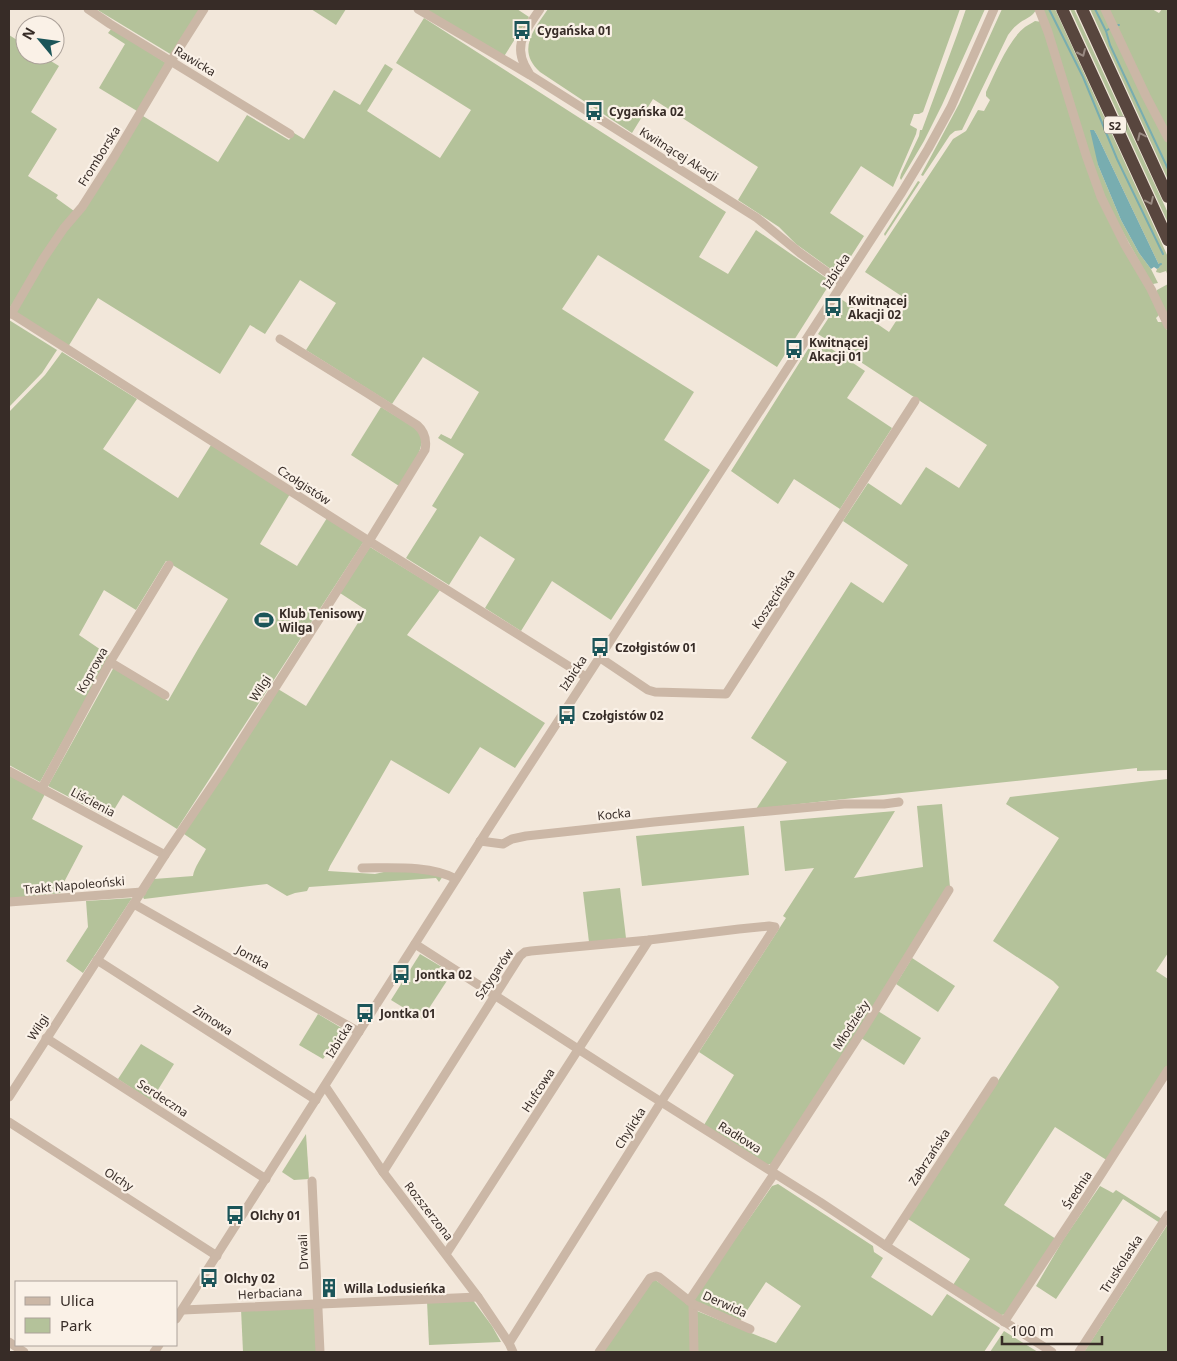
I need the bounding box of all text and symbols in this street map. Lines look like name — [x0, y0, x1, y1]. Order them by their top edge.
north arrow — [15, 15, 65, 65]
bus stop icon: Cygańska 01 — [511, 19, 533, 41]
place label: Cygańska 01 — [537, 22, 612, 39]
text: N — [17, 24, 39, 43]
street label: Rawicka — [171, 42, 219, 80]
one-way arrow — [1076, 48, 1087, 57]
bus stop icon: Cygańska 02 — [583, 100, 605, 122]
place label: Cygańska 02 — [609, 103, 684, 120]
road number: S2 — [1104, 116, 1126, 134]
street label: Fromborska — [74, 123, 124, 189]
street label: Kwitnącej Akacji — [636, 123, 722, 185]
one-way arrow — [1137, 133, 1147, 142]
one-way arrow — [1144, 196, 1154, 205]
street label: Izbicka — [818, 250, 854, 292]
place label: Kwitnącej Akacji 02 — [848, 292, 907, 323]
bus stop icon: Kwitnącej Akacji 02 — [822, 296, 844, 318]
place label: Kwitnącej Akacji 01 — [809, 334, 868, 365]
bus stop icon: Kwitnącej Akacji 01 — [783, 338, 805, 360]
street label: Czołgistów — [274, 461, 335, 509]
street label: Koszęcińska — [747, 566, 799, 632]
place label: Klub Tenisowy Wilga — [279, 605, 364, 636]
sports icon: Klub Tenisowy Wilga — [253, 609, 275, 631]
bus stop icon: Czołgistów 01 — [589, 636, 611, 658]
place label: Czołgistów 01 — [615, 639, 697, 656]
street label: Koprowa — [72, 644, 112, 696]
street label: Izbicka — [555, 652, 591, 694]
street label: Wilgi — [245, 672, 275, 704]
bus stop icon: Czołgistów 02 — [556, 704, 578, 726]
place label: Czołgistów 02 — [582, 707, 664, 724]
street label: Liścienia — [68, 783, 118, 821]
street label: Kocka — [596, 804, 632, 824]
street label: Trakt Napoleoński — [23, 872, 125, 898]
street label: Jontka — [233, 940, 273, 973]
street label: Sztygarów — [471, 945, 518, 1003]
bus stop icon: Jontka 02 — [390, 963, 412, 985]
place label: Jontka 02 — [415, 966, 472, 983]
street label: Młodzieży — [829, 996, 874, 1053]
street label: Zimowa — [190, 1001, 236, 1039]
bus stop icon: Jontka 01 — [354, 1002, 376, 1024]
place label: Jontka 01 — [379, 1005, 436, 1022]
street label: Wilgi — [23, 1011, 53, 1043]
street label: Izbicka — [321, 1019, 357, 1061]
street label: Hufcowa — [517, 1065, 559, 1115]
street label: Serdeczna — [134, 1075, 192, 1121]
street label: Chylicka — [611, 1104, 649, 1152]
street label: Radłowa — [715, 1117, 765, 1157]
street label: Zabrzańska — [904, 1125, 954, 1189]
street label: Olchy — [101, 1163, 138, 1195]
street label: Średnia — [1058, 1167, 1096, 1213]
street label: Rozszerzona — [401, 1178, 457, 1244]
bus stop icon: Olchy 01 — [224, 1204, 246, 1226]
place label: Olchy 01 — [250, 1207, 301, 1224]
street label: Truskolaska — [1096, 1231, 1146, 1297]
street label: Drwali — [294, 1234, 312, 1270]
bus stop icon: Olchy 02 — [198, 1267, 220, 1289]
place label: Olchy 02 — [224, 1270, 275, 1287]
building icon: Willa Lodusieńka — [318, 1277, 340, 1299]
place label: Willa Lodusieńka — [344, 1280, 445, 1297]
legend — [15, 1281, 178, 1346]
street label: Herbaciana — [237, 1283, 303, 1303]
street label: Derwida — [700, 1287, 750, 1321]
text: Ulica — [60, 1290, 94, 1310]
scale bar — [1002, 1314, 1102, 1346]
text: Park — [60, 1315, 92, 1335]
text: 100 m — [1010, 1320, 1054, 1340]

